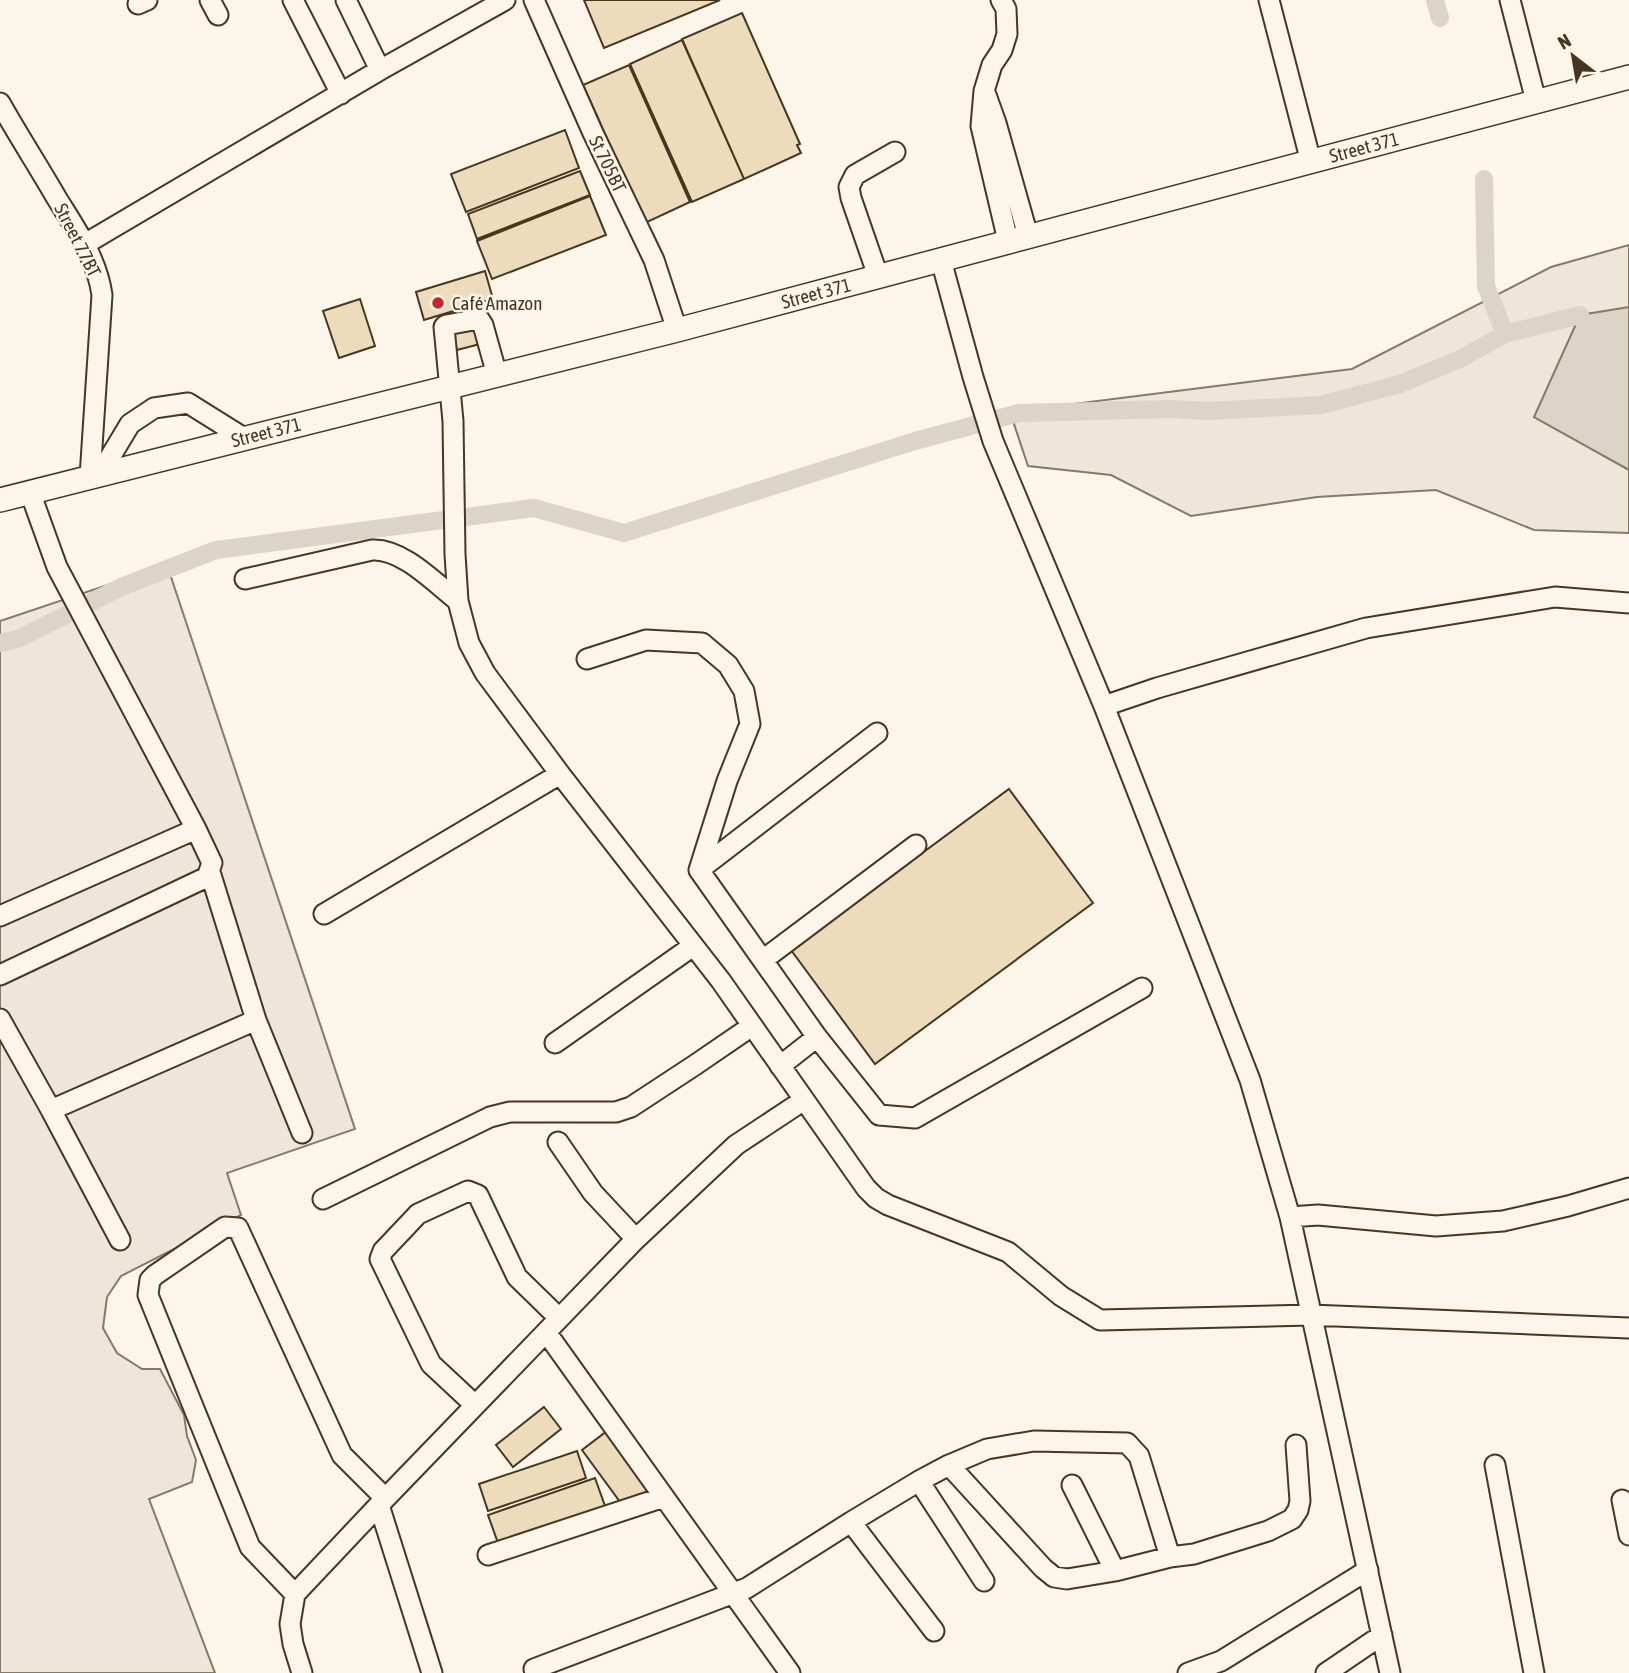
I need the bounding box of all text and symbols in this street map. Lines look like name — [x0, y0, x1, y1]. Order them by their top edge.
north arrow — [1538, 21, 1608, 91]
text: N — [1554, 29, 1575, 54]
street label: Street 371 — [1327, 127, 1401, 167]
street label: St 705BT — [585, 132, 631, 196]
street label: Street 77BT — [50, 200, 106, 281]
street label: Street 371 — [779, 273, 853, 313]
place label: Café Amazon — [452, 292, 542, 314]
marker: Café Amazon — [430, 295, 446, 311]
street label: Street 371 — [229, 413, 303, 451]

